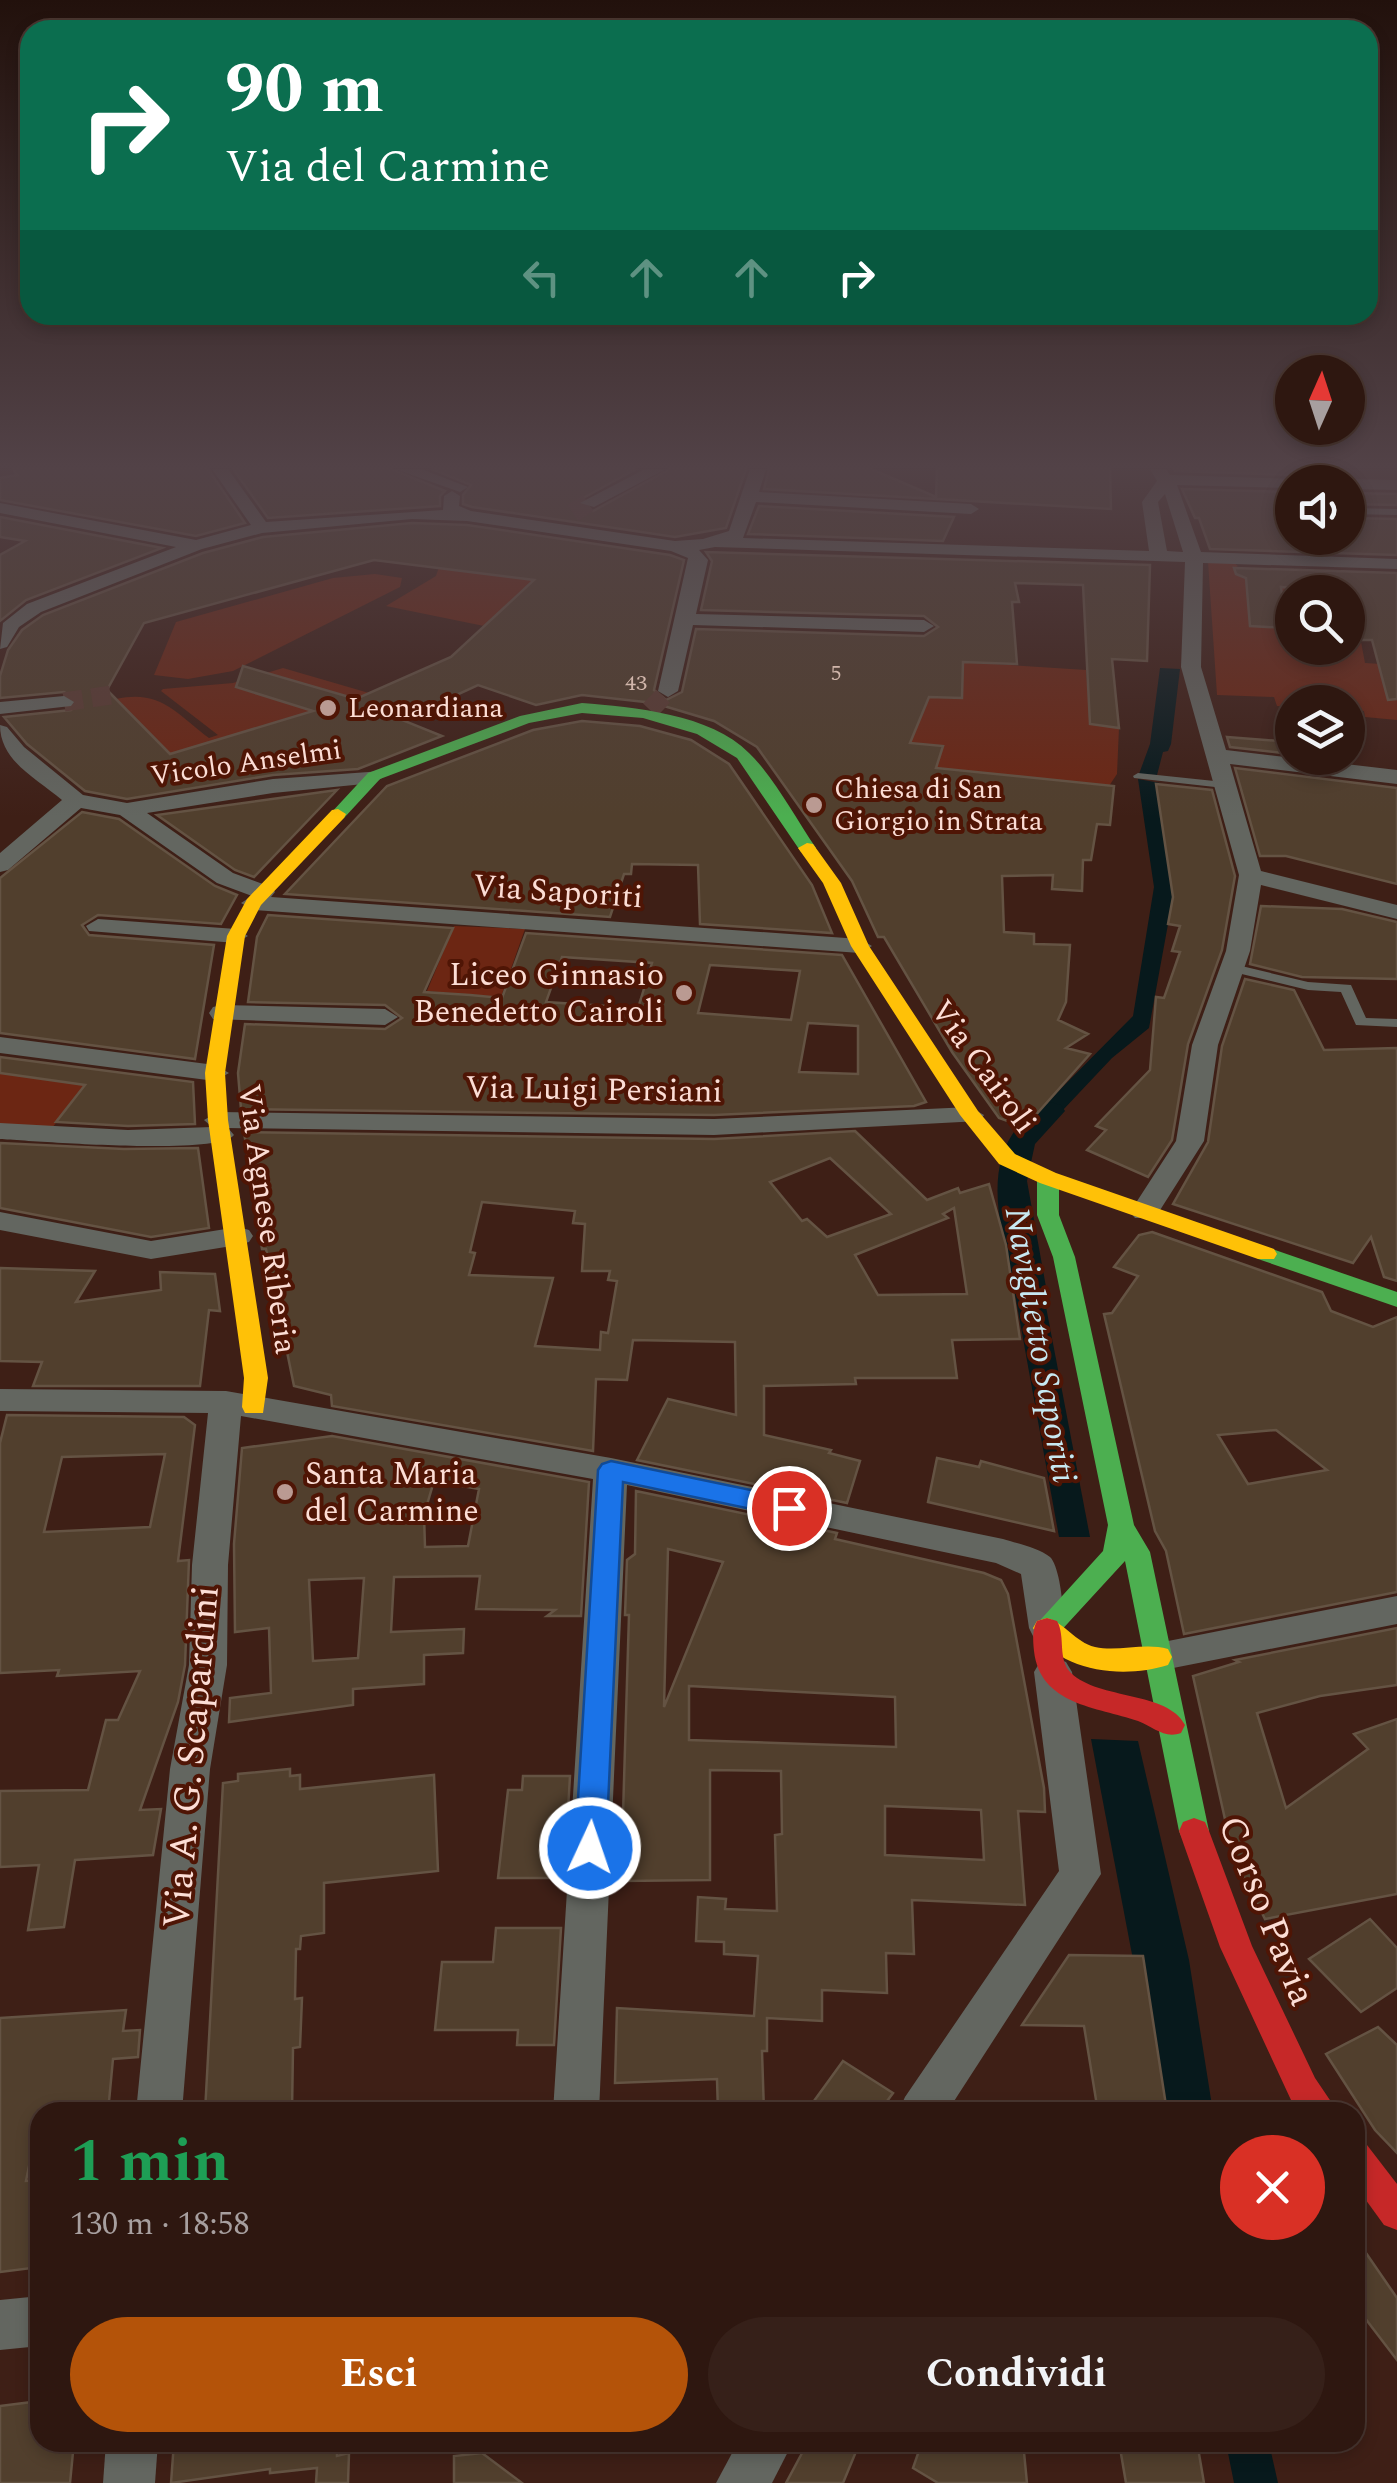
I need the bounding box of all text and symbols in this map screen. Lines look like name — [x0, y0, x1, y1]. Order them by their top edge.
text: 90 m — [225, 37, 384, 143]
icon: right — [60, 60, 190, 190]
text: Via del Carmine — [225, 133, 550, 202]
icon: left — [514, 250, 569, 305]
icon: ahead — [619, 250, 674, 305]
icon: ahead — [724, 250, 779, 305]
icon: right — [829, 250, 884, 305]
north arrow — [1275, 355, 1365, 445]
map controls — [1275, 355, 1365, 775]
button: sound — [1275, 465, 1365, 555]
button: search — [1275, 575, 1365, 665]
house number: 5 — [830, 657, 842, 690]
house number: 43 — [625, 667, 647, 700]
button: layers — [1275, 685, 1365, 775]
place label: Leonardiana — [348, 687, 504, 730]
marker: Leonardiana — [317, 697, 339, 719]
street label: Vicolo Anselmi — [148, 728, 344, 798]
place label: Chiesa di San Giorgio in Strata — [834, 768, 1043, 843]
marker: Chiesa di San Giorgio in Strata — [803, 794, 825, 816]
street label: Via Saporiti — [471, 862, 645, 922]
place label: Liceo Ginnasio Benedetto Cairoli — [413, 951, 664, 1037]
marker: Liceo Ginnasio Benedetto Cairoli — [673, 982, 695, 1004]
street label: Via Cairoli — [917, 990, 1049, 1144]
street label: Via Luigi Persiani — [465, 1063, 723, 1117]
street label: Via Agnese Riberia — [224, 1081, 310, 1358]
water label: Naviglietto Saporiti — [990, 1203, 1090, 1487]
place label: Santa Maria del Carmine — [305, 1450, 479, 1536]
pin — [747, 1466, 832, 1551]
marker: Santa Maria del Carmine — [274, 1481, 296, 1503]
icon: arrive — [762, 1481, 817, 1536]
street label: Via A. G. Scapardini — [148, 1583, 236, 1931]
position arrow — [538, 1796, 642, 1900]
street label: Corso Pavia — [1202, 1807, 1331, 2015]
text: 1 min — [70, 2116, 230, 2208]
button: close — [1220, 2135, 1325, 2240]
text: 130 m · 18:58 — [70, 2200, 250, 2249]
button: Esci — [70, 2317, 688, 2432]
button: Condividi — [708, 2317, 1325, 2432]

